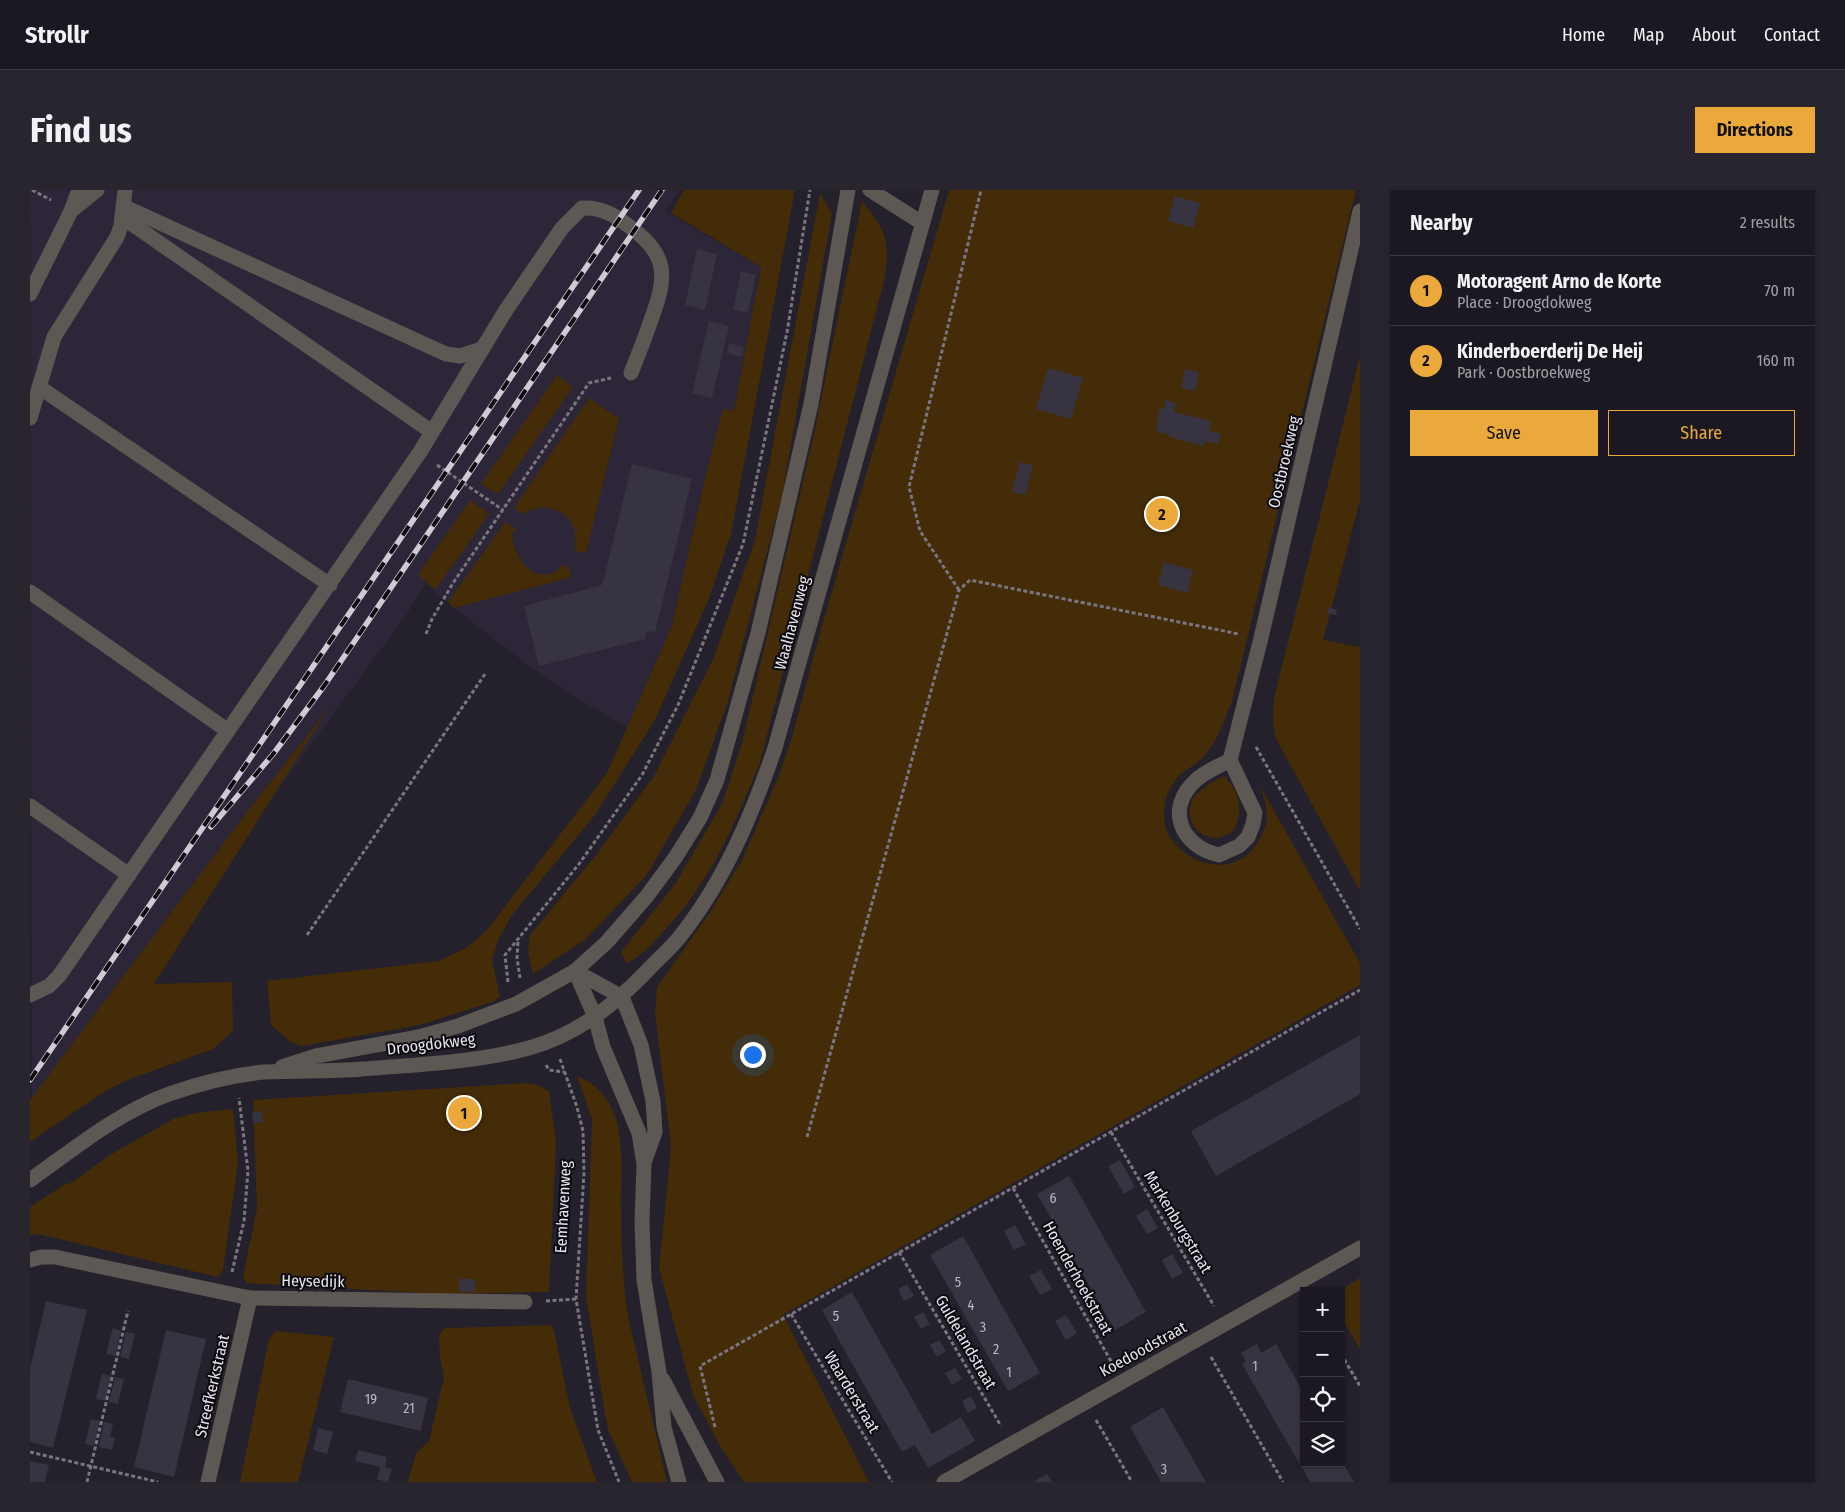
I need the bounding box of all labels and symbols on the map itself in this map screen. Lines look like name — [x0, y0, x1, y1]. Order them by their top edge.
street label: Oostbroekweg — [1264, 414, 1304, 510]
pin: 2 — [1146, 495, 1178, 533]
street label: Waalhavenweg — [770, 573, 814, 672]
street label: Droogdokweg — [386, 1029, 477, 1059]
your location — [740, 1042, 766, 1068]
pin: 1 — [448, 1094, 480, 1132]
street label: Eemhavenweg — [551, 1160, 575, 1254]
street label: Markenburgstraat — [1140, 1167, 1216, 1277]
house number: 6 — [1050, 1190, 1057, 1207]
street label: Hoenderhoekstraat — [1039, 1218, 1117, 1339]
street label: Heysedijk — [281, 1271, 345, 1291]
house number: 5 — [955, 1274, 961, 1291]
street label: Guldelandstraat — [931, 1292, 1001, 1393]
house number: 4 — [968, 1297, 975, 1314]
house number: 5 — [833, 1308, 839, 1325]
street label: Koedoodstraat — [1096, 1317, 1190, 1381]
house number: 3 — [980, 1319, 986, 1336]
street label: Streefkerkstraat — [191, 1332, 233, 1439]
house number: 2 — [993, 1341, 999, 1358]
street label: Waarderstraat — [820, 1348, 884, 1437]
house number: 1 — [1252, 1358, 1258, 1375]
house number: 1 — [1006, 1364, 1012, 1381]
house number: 19 — [365, 1391, 377, 1408]
house number: 21 — [403, 1400, 415, 1417]
house number: 3 — [1161, 1461, 1167, 1478]

